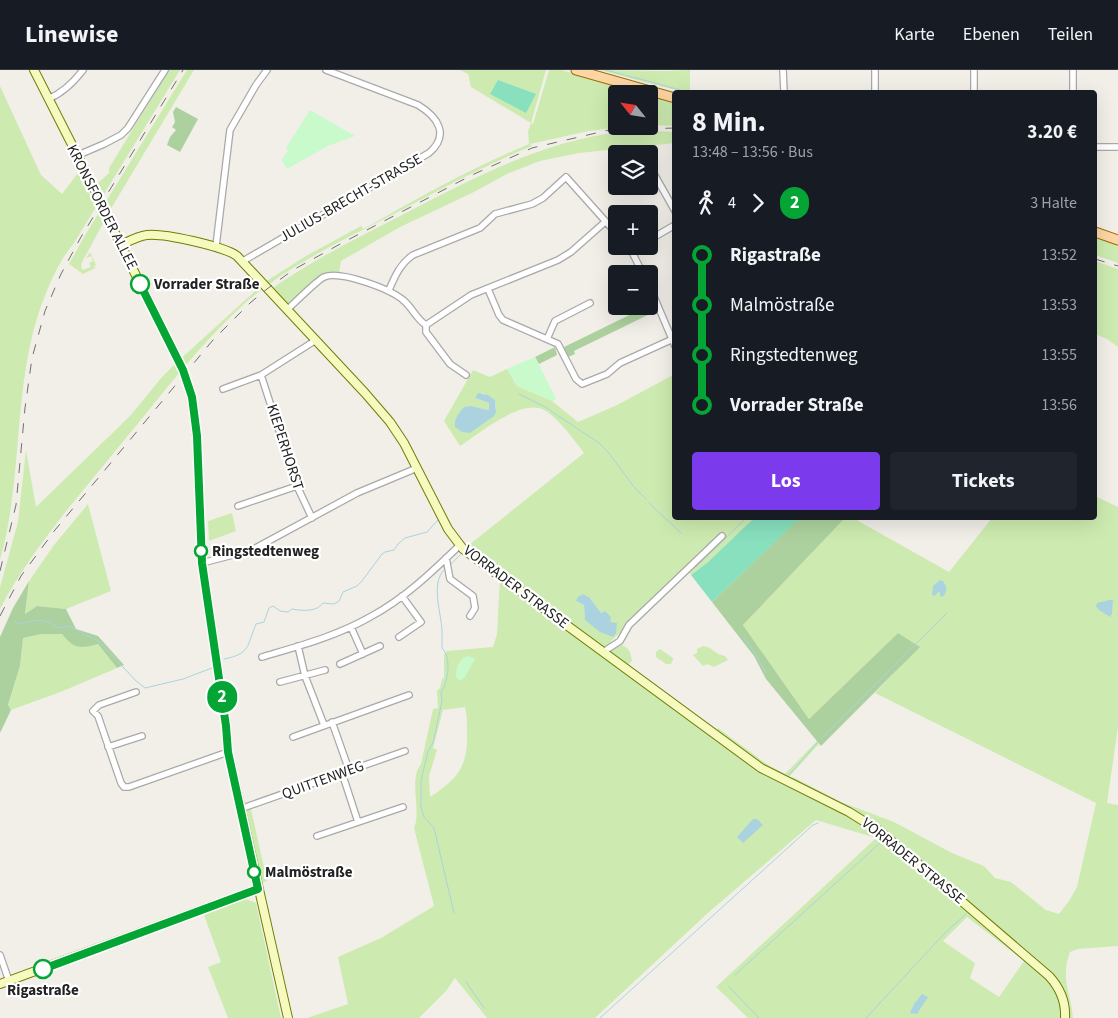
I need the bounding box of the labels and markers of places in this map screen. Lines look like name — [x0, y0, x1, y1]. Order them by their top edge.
marker: Vorrader Straße — [130, 274, 150, 294]
place label: Vorrader Straße — [153, 274, 260, 295]
place label: Ringstedtenweg — [212, 541, 319, 562]
marker: Ringstedtenweg — [194, 544, 208, 558]
place label: Malmöstraße — [265, 862, 353, 883]
marker: Malmöstraße — [247, 865, 261, 879]
marker: Rigastraße — [33, 959, 53, 979]
place label: Rigastraße — [7, 980, 79, 1001]

